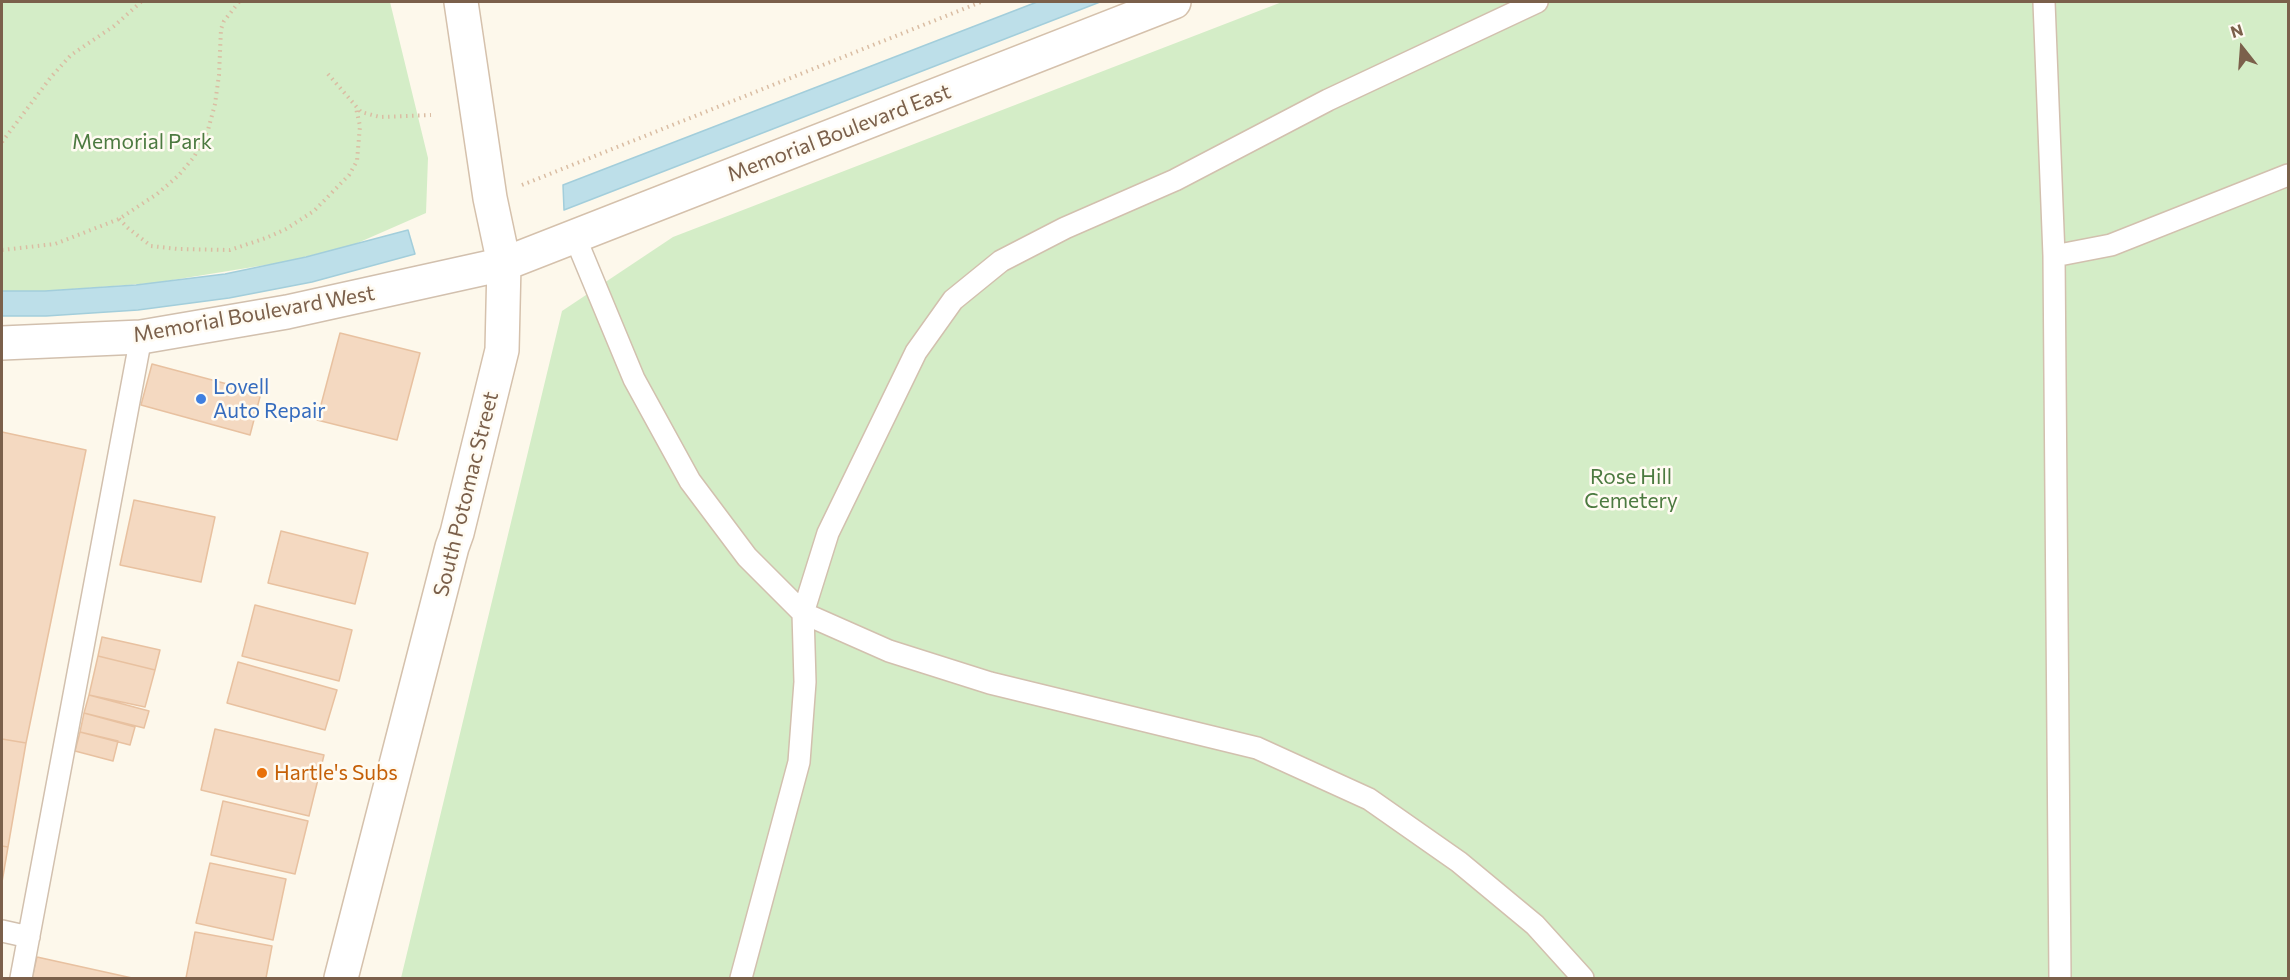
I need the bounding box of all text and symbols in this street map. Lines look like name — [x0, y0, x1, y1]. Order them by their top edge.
north arrow — [2212, 18, 2272, 78]
text: N — [2228, 19, 2245, 41]
street label: Memorial Boulevard East — [724, 79, 954, 187]
park label: Memorial Park — [72, 129, 212, 155]
street label: Memorial Boulevard West — [131, 280, 377, 348]
place label: Lovell Auto Repair — [213, 374, 326, 424]
street label: South Potomac Street — [428, 389, 504, 599]
marker: Lovell Auto Repair — [194, 392, 208, 406]
park label: Rose Hill Cemetery — [1584, 464, 1678, 514]
place label: Hartle's Subs — [274, 760, 398, 786]
marker: Hartle's Subs — [255, 766, 269, 780]

